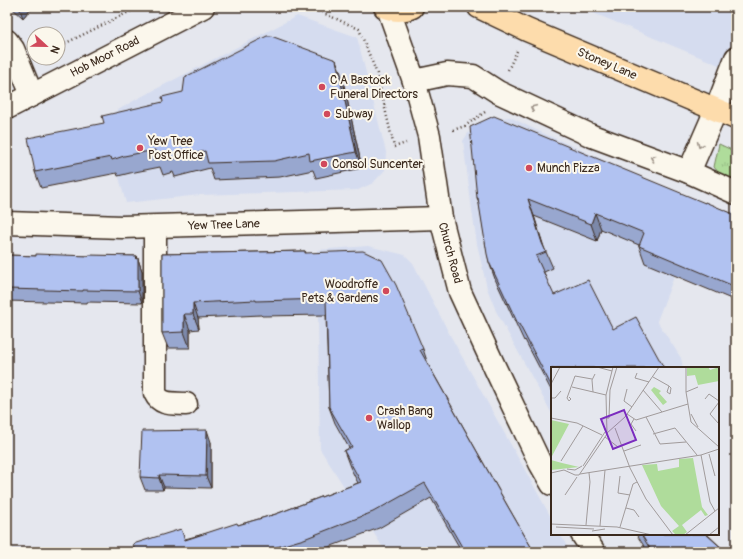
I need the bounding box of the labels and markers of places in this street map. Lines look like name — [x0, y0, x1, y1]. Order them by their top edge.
place label: C A Bastock Funeral Directors — [330, 73, 419, 102]
marker: C A Bastock Funeral Directors — [317, 82, 327, 92]
place label: Subway — [335, 107, 373, 122]
marker: Subway — [322, 109, 332, 119]
place label: Yew Tree Post Office — [147, 134, 204, 163]
marker: Yew Tree Post Office — [135, 143, 145, 153]
place label: Consol Suncenter — [332, 157, 424, 172]
marker: Consol Suncenter — [319, 159, 329, 169]
place label: Munch Pizza — [537, 161, 600, 176]
marker: Munch Pizza — [524, 163, 534, 173]
place label: Woodroffe Pets & Gardens — [301, 277, 379, 306]
marker: Woodroffe Pets & Gardens — [381, 286, 391, 296]
place label: Crash Bang Wallop — [377, 404, 433, 433]
marker: Crash Bang Wallop — [364, 413, 374, 423]

